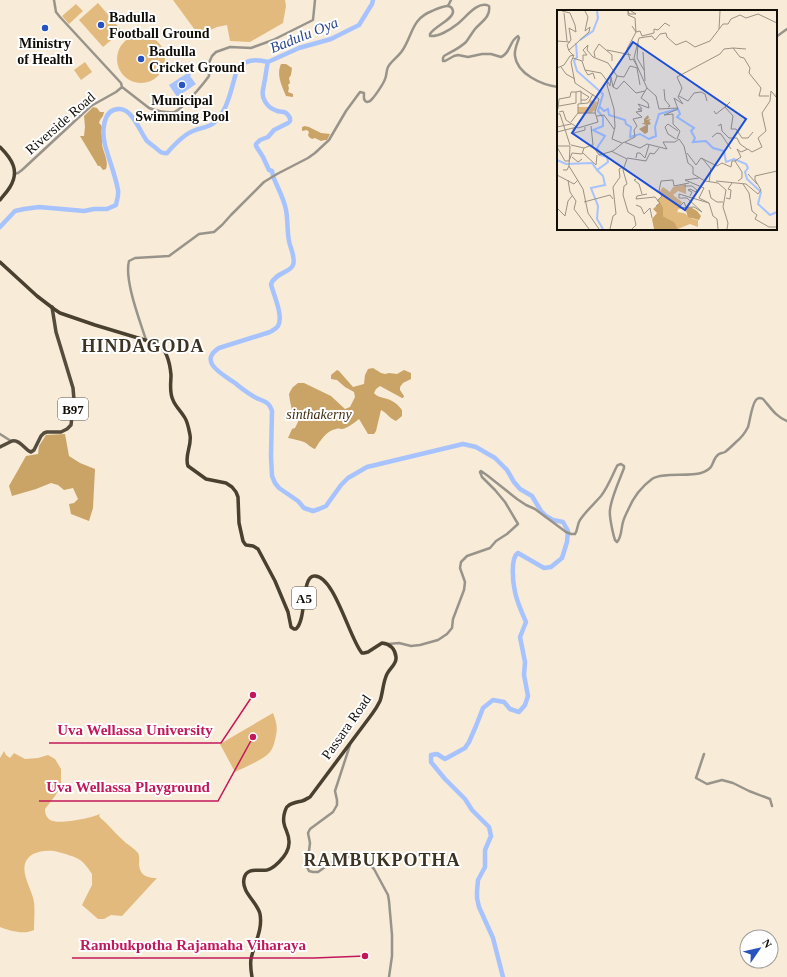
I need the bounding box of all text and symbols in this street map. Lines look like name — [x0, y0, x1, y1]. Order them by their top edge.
place label: Badulla Football Ground — [109, 10, 210, 41]
inset map — [557, 10, 777, 230]
water label: Badulu Oya — [268, 14, 340, 56]
marker: Badulla Football Ground — [96, 20, 106, 30]
marker: Ministry of Health — [40, 23, 50, 33]
place label: Ministry of Health — [17, 36, 73, 67]
place label: Badulla Cricket Ground — [149, 44, 245, 75]
marker: Badulla Cricket Ground — [136, 54, 146, 64]
marker: Municipal Swimming Pool — [177, 80, 187, 90]
street label: Riverside Road — [23, 89, 98, 157]
place label: Municipal Swimming Pool — [135, 93, 229, 124]
district label: HINDAGODA — [81, 336, 205, 356]
road number: B97 — [58, 398, 88, 420]
park label: sinthakerny — [286, 407, 352, 422]
road number: A5 — [292, 587, 316, 609]
street label: Passara Road — [319, 692, 374, 762]
callout: Uva Wellassa University — [49, 716, 221, 743]
text: Uva Wellassa University — [57, 722, 213, 738]
callout: Uva Wellassa Playground — [39, 774, 218, 801]
text: Uva Wellassa Playground — [46, 779, 210, 795]
district label: RAMBUKPOTHA — [304, 850, 461, 870]
north arrow — [739, 929, 779, 969]
callout: Rambukpotha Rajamaha Viharaya — [72, 931, 314, 958]
text: Rambukpotha Rajamaha Viharaya — [80, 937, 306, 953]
text: N — [760, 937, 775, 950]

